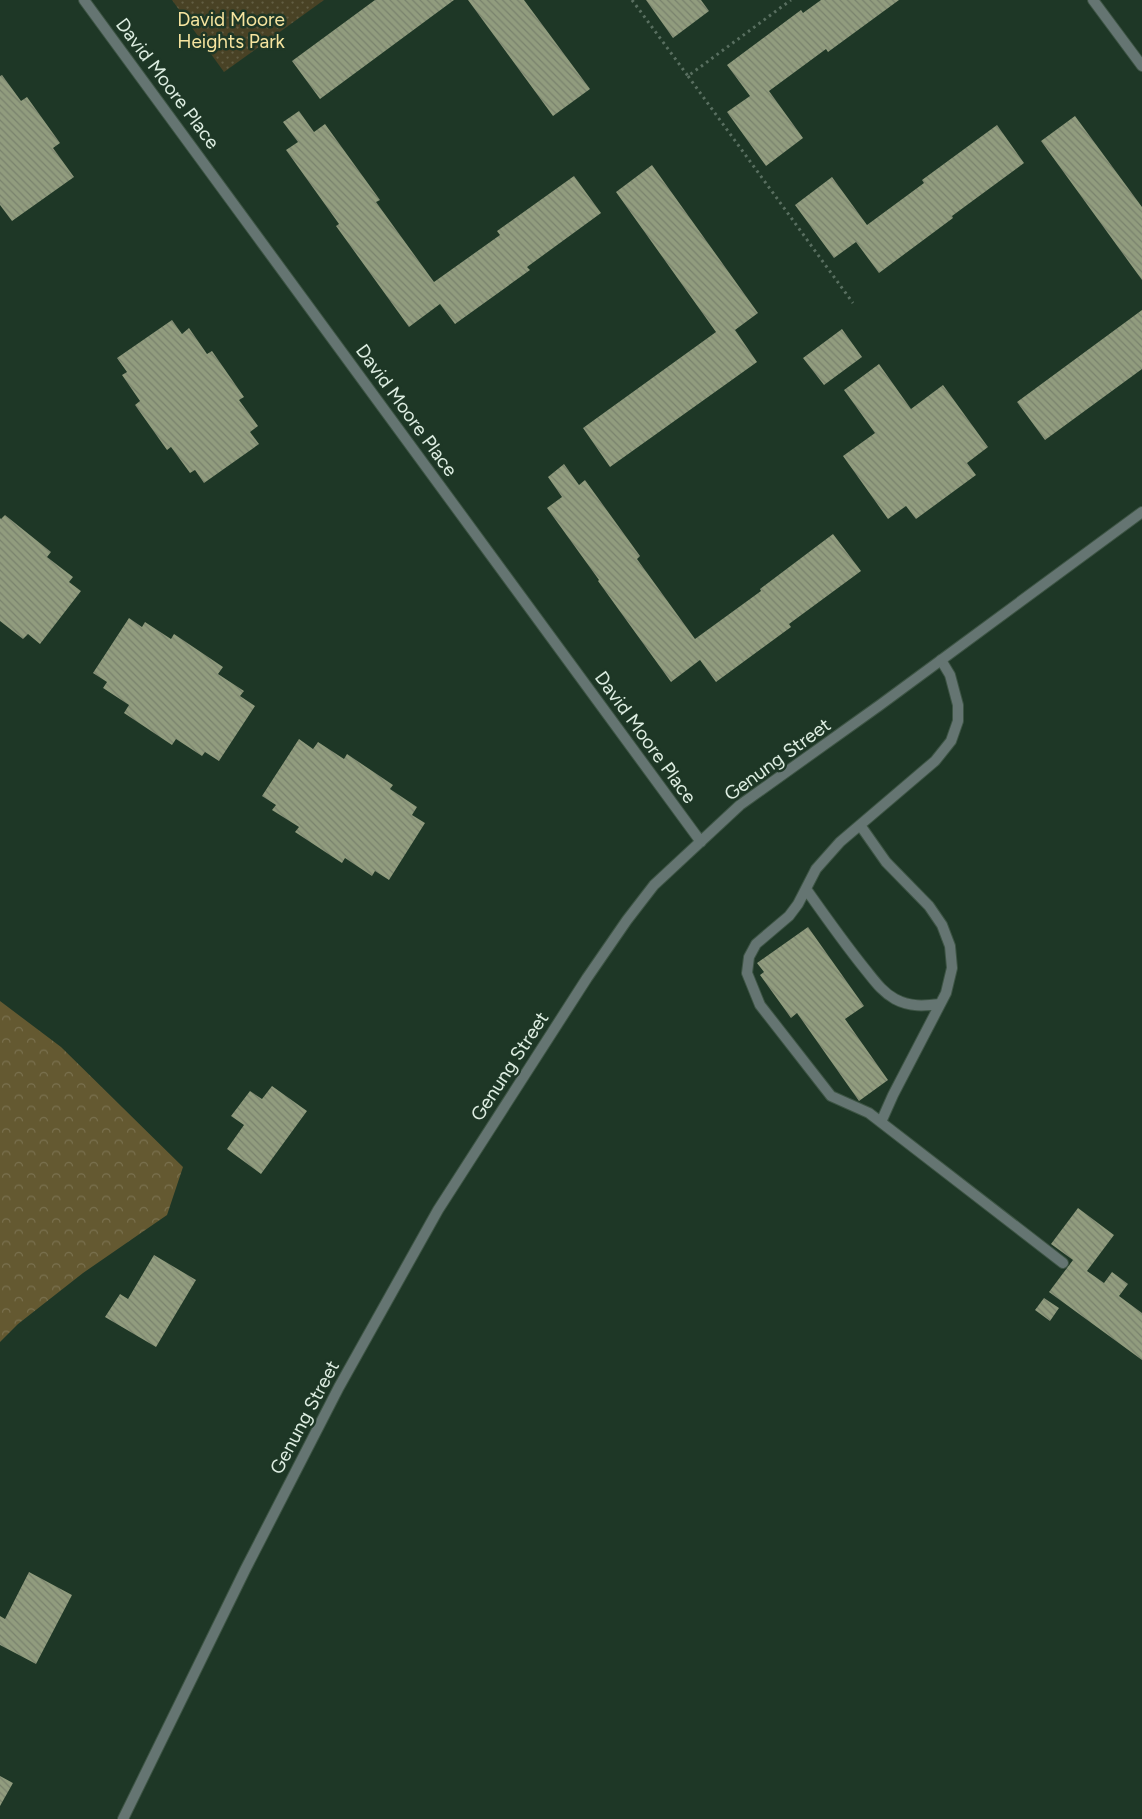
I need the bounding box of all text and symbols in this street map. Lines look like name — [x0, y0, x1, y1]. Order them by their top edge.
park label: David Moore Heights Park — [177, 8, 286, 53]
street label: David Moore Place — [111, 13, 224, 153]
street label: David Moore Place — [351, 340, 462, 481]
street label: David Moore Place — [590, 667, 701, 808]
street label: Genung Street — [720, 713, 835, 806]
street label: Genung Street — [466, 1007, 553, 1125]
street label: Genung Street — [265, 1356, 344, 1478]

